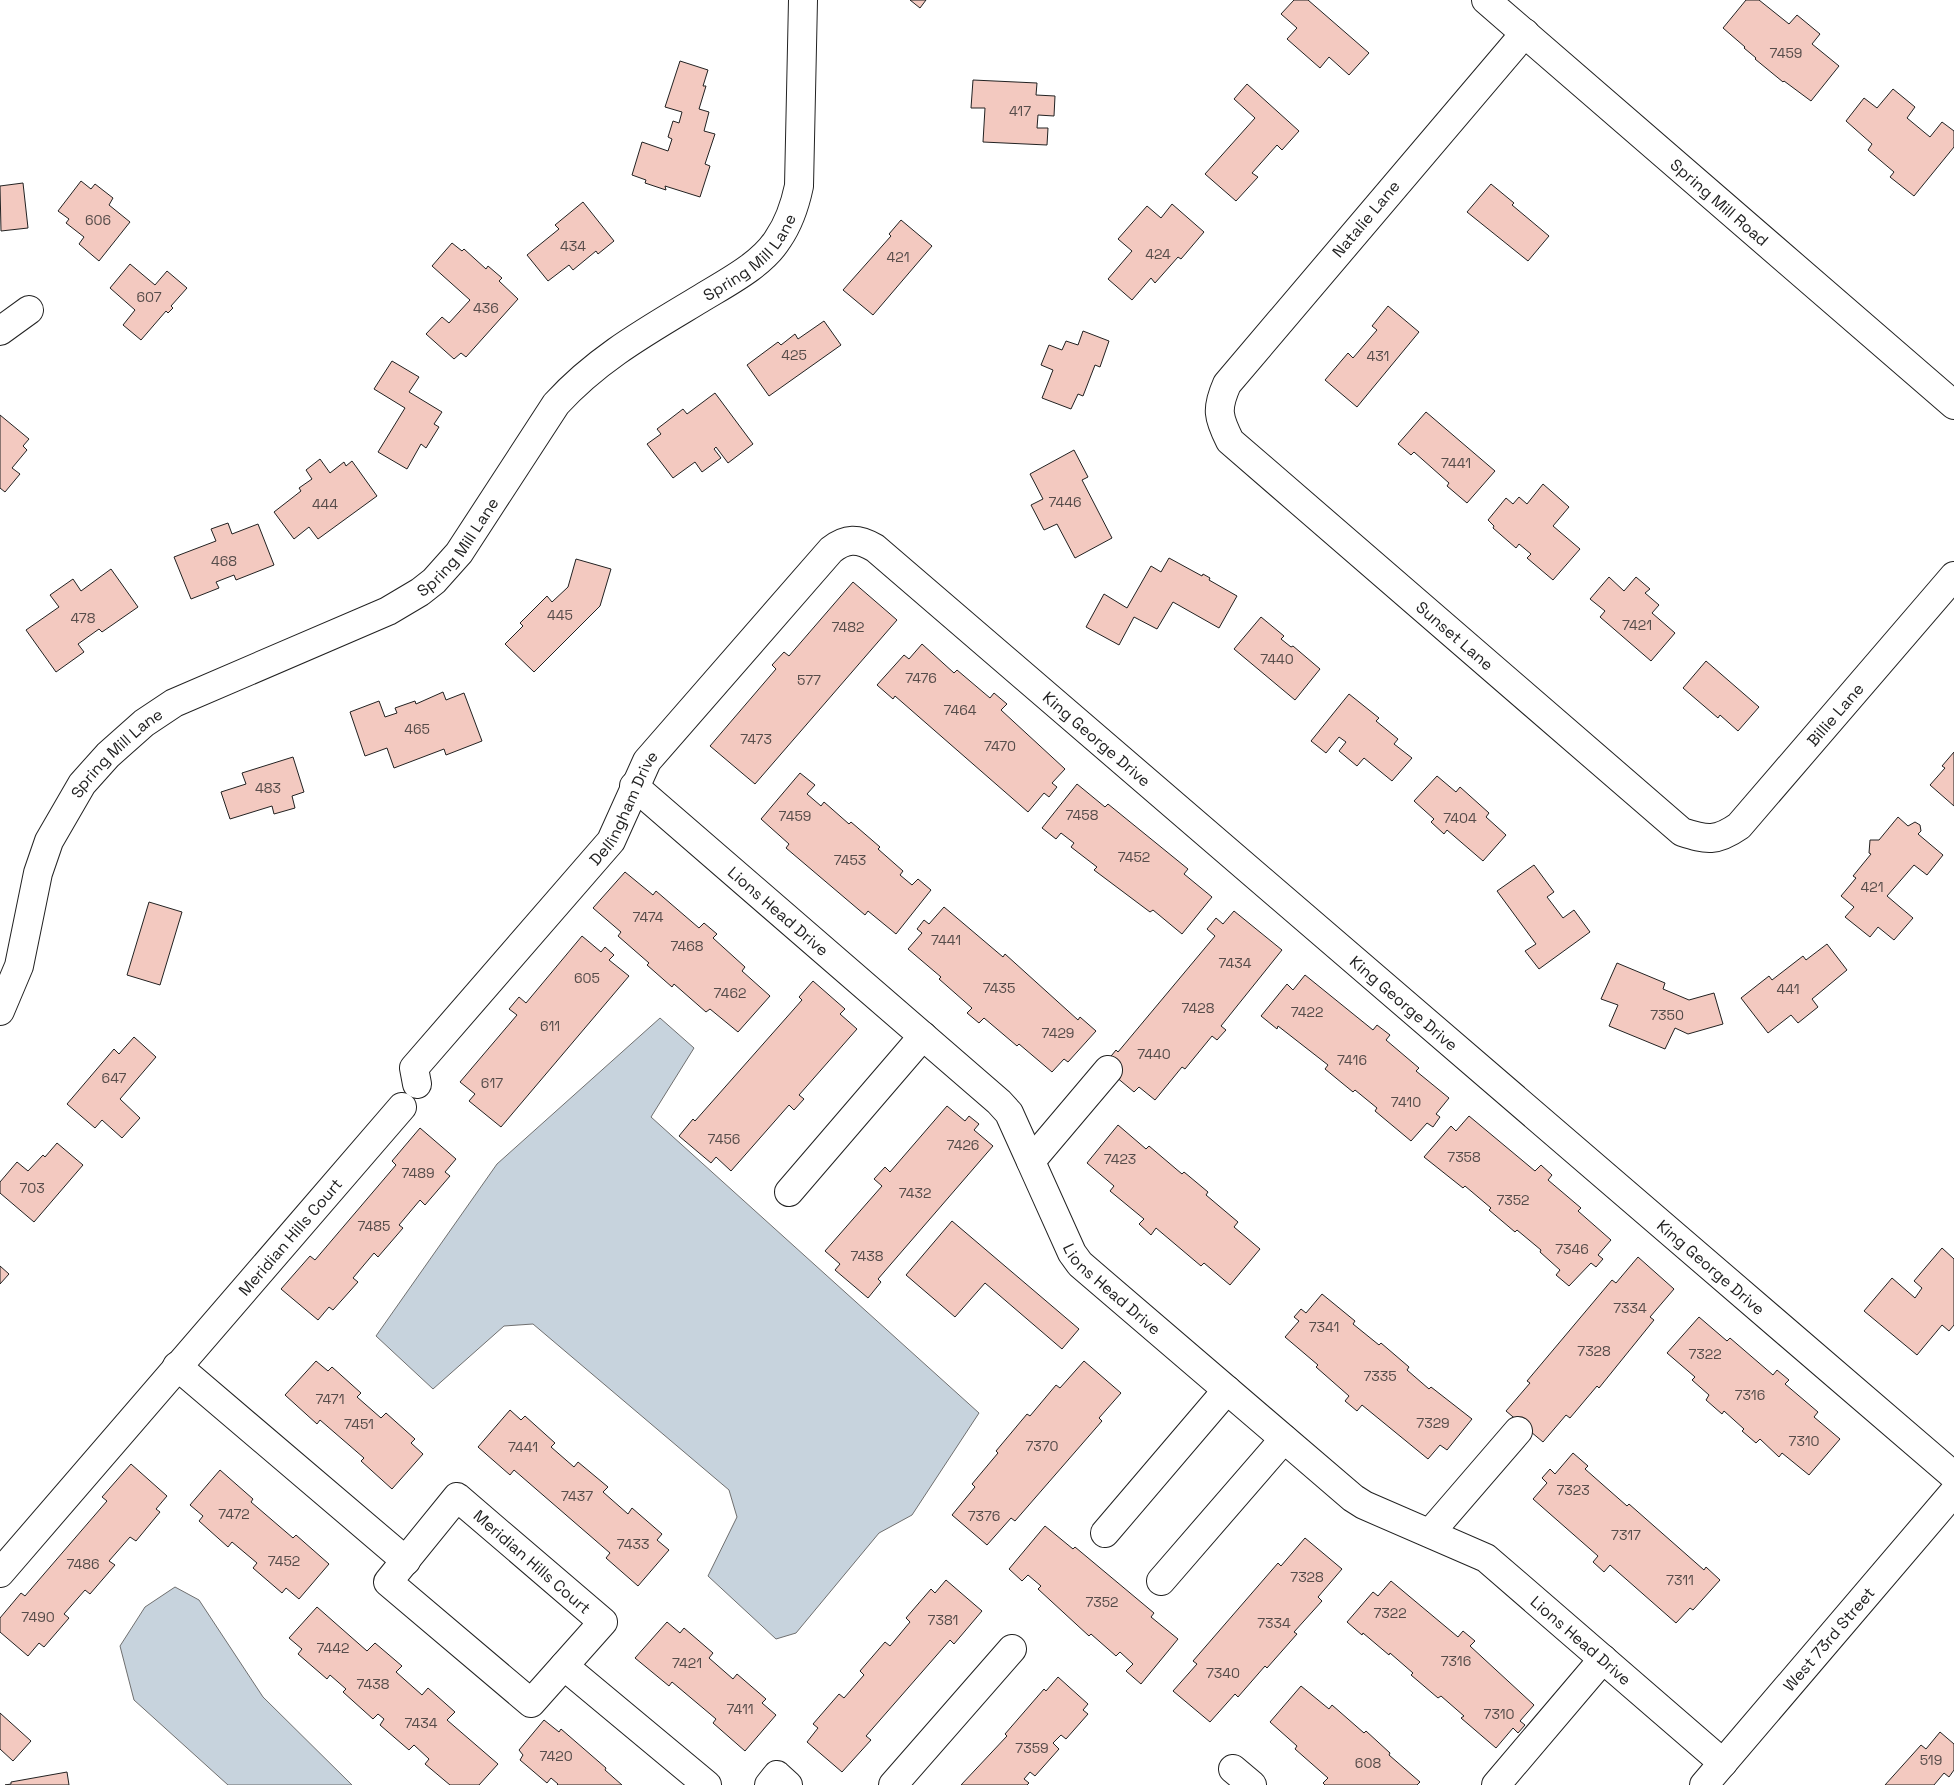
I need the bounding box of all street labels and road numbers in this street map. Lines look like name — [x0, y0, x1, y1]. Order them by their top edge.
street label: Spring Mill Road — [1666, 154, 1773, 250]
street label: Natalie Lane — [1328, 176, 1404, 262]
street label: Spring Mill Lane — [699, 211, 800, 305]
street label: Spring Mill Lane — [412, 493, 503, 601]
street label: Sunset Lane — [1412, 596, 1498, 675]
street label: Billie Lane — [1802, 678, 1868, 750]
street label: King George Drive — [1039, 687, 1155, 791]
street label: Spring Mill Lane — [66, 703, 167, 801]
street label: Dellingham Drive — [584, 746, 662, 869]
street label: Lions Head Drive — [724, 862, 833, 960]
street label: King George Drive — [1346, 951, 1462, 1055]
street label: Meridian Hills Court — [233, 1174, 347, 1300]
street label: King George Drive — [1653, 1215, 1769, 1319]
street label: Lions Head Drive — [1059, 1240, 1165, 1339]
street label: Meridian Hills Court — [469, 1505, 595, 1619]
street label: West 73rd Street — [1778, 1582, 1879, 1696]
street label: Lions Head Drive — [1526, 1591, 1636, 1690]

